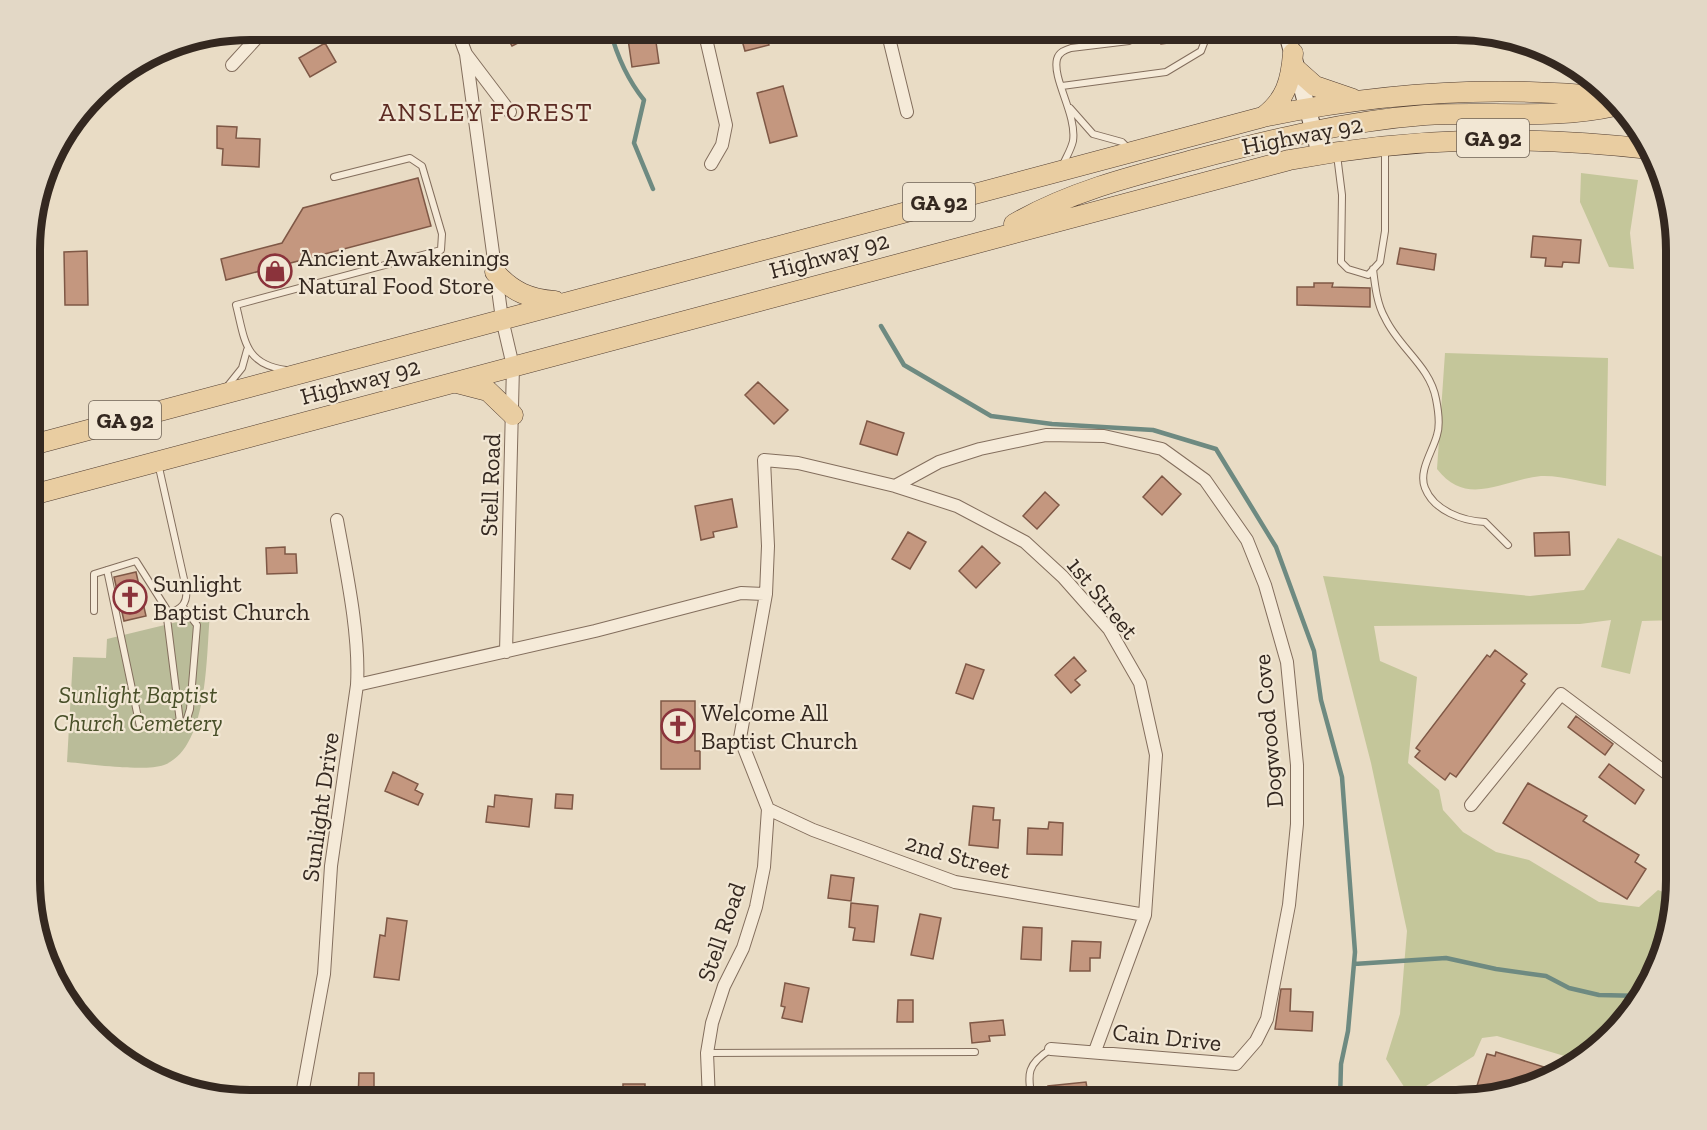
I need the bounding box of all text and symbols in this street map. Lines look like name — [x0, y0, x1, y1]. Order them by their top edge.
district label: ANSLEY FOREST — [379, 96, 593, 128]
street label: Highway 92 — [1239, 109, 1365, 161]
road number: GA 92 — [1457, 119, 1529, 157]
road number: GA 92 — [903, 183, 975, 221]
street label: Highway 92 — [766, 225, 892, 285]
place label: Ancient Awakenings Natural Food Store — [298, 243, 510, 300]
shop icon: Ancient Awakenings Natural Food Store — [257, 253, 293, 289]
street label: Highway 92 — [297, 351, 423, 411]
road number: GA 92 — [89, 401, 161, 439]
street label: Stell Road — [474, 433, 506, 537]
street label: 1st Street — [1061, 551, 1145, 645]
place label: Sunlight Baptist Church — [153, 569, 310, 626]
church icon: Sunlight Baptist Church — [112, 579, 148, 615]
street label: Dogwood Cove — [1247, 653, 1289, 809]
park label: Sunlight Baptist Church Cemetery — [54, 680, 222, 737]
place label: Welcome All Baptist Church — [701, 698, 858, 755]
church icon: Welcome All Baptist Church — [660, 708, 696, 744]
street label: Sunlight Drive — [295, 730, 345, 884]
street label: 2nd Street — [902, 827, 1014, 885]
street label: Stell Road — [691, 879, 751, 985]
street label: Cain Drive — [1111, 1017, 1223, 1057]

